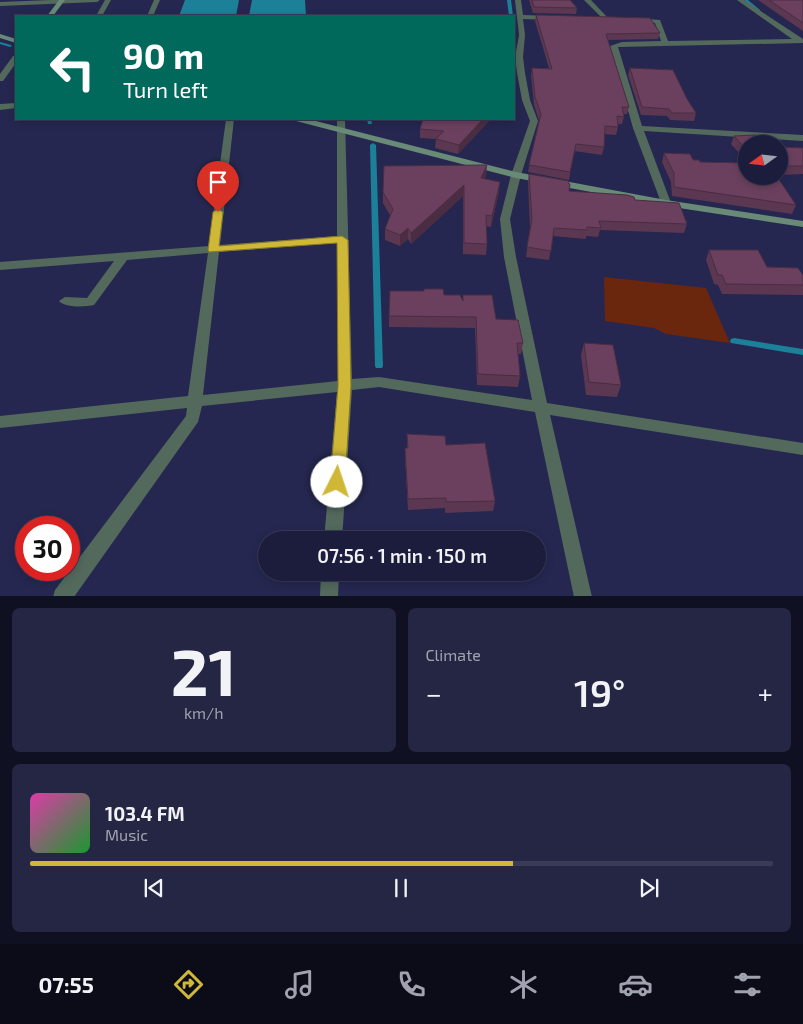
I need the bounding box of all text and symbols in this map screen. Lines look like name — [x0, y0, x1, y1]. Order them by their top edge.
text: 90 m — [123, 34, 204, 76]
icon: left — [40, 35, 105, 100]
text: Turn left — [123, 76, 208, 102]
north arrow — [738, 135, 788, 185]
map controls — [738, 135, 788, 185]
pin — [197, 161, 239, 212]
icon: arrive — [204, 168, 232, 196]
position arrow — [310, 455, 362, 507]
speed limit sign: 30 — [15, 516, 80, 581]
text: 07:56 · 1 min · 150 m — [317, 544, 487, 567]
text: 21 — [171, 631, 237, 709]
text: Climate — [426, 645, 481, 664]
text: 19° — [574, 669, 625, 715]
text: − — [426, 676, 442, 710]
text: + — [758, 676, 773, 710]
text: km/h — [184, 703, 224, 722]
text: 103.4 FM — [105, 802, 185, 825]
text: Music — [105, 825, 148, 844]
icon: previous — [140, 874, 168, 902]
icon: pause — [387, 874, 415, 902]
icon: next — [635, 874, 663, 902]
icon: directions — [171, 967, 206, 1002]
icon: music — [282, 967, 317, 1002]
icon: phone — [394, 967, 429, 1002]
icon: climate — [506, 967, 541, 1002]
icon: car — [618, 967, 653, 1002]
icon: filters — [730, 967, 765, 1002]
text: 07:55 — [38, 971, 94, 997]

